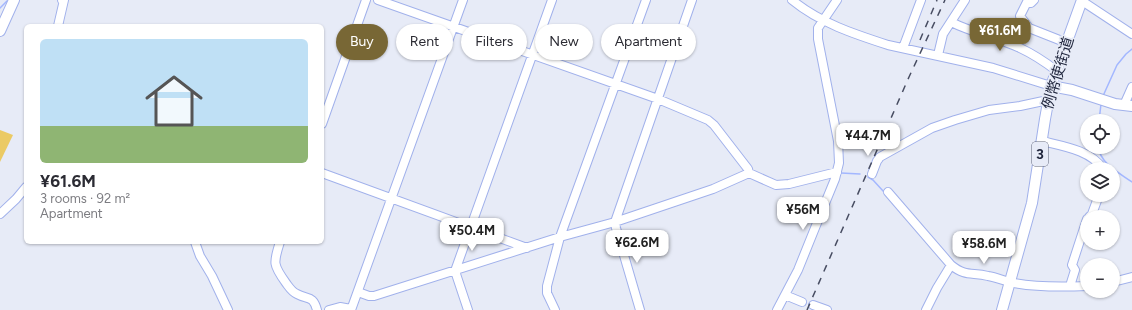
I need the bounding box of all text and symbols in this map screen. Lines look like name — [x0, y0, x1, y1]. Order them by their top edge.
pin: ¥61.6M — [967, 18, 1033, 52]
text: ¥61.6M — [979, 23, 1021, 38]
chip: Buy — [336, 24, 388, 60]
chip: Rent — [396, 24, 453, 60]
chip: Filters — [461, 24, 527, 60]
chip: New — [535, 24, 593, 60]
chip: Apartment — [601, 24, 696, 60]
street label: 例幣使街道 — [1038, 34, 1078, 112]
icon: home — [138, 65, 210, 137]
map controls — [1080, 114, 1120, 298]
button: locate — [1080, 114, 1120, 154]
pin: ¥44.7M — [835, 123, 901, 157]
text: ¥44.7M — [845, 128, 891, 143]
road number: 3 — [1032, 142, 1048, 166]
button: layers — [1080, 162, 1120, 202]
text: ¥61.6M — [40, 171, 96, 191]
text: 3 rooms · 92 m² — [40, 191, 130, 206]
pin: ¥56M — [779, 197, 827, 231]
text: ¥56M — [786, 202, 820, 217]
text: Apartment — [40, 206, 103, 221]
button: + — [1080, 210, 1120, 250]
pin: ¥50.4M — [439, 218, 505, 252]
text: ¥50.4M — [449, 223, 495, 238]
pin: ¥62.6M — [604, 230, 670, 264]
pin: ¥58.6M — [951, 231, 1017, 265]
text: ¥62.6M — [615, 235, 659, 250]
text: ¥58.6M — [961, 236, 1007, 251]
button: − — [1080, 258, 1120, 298]

